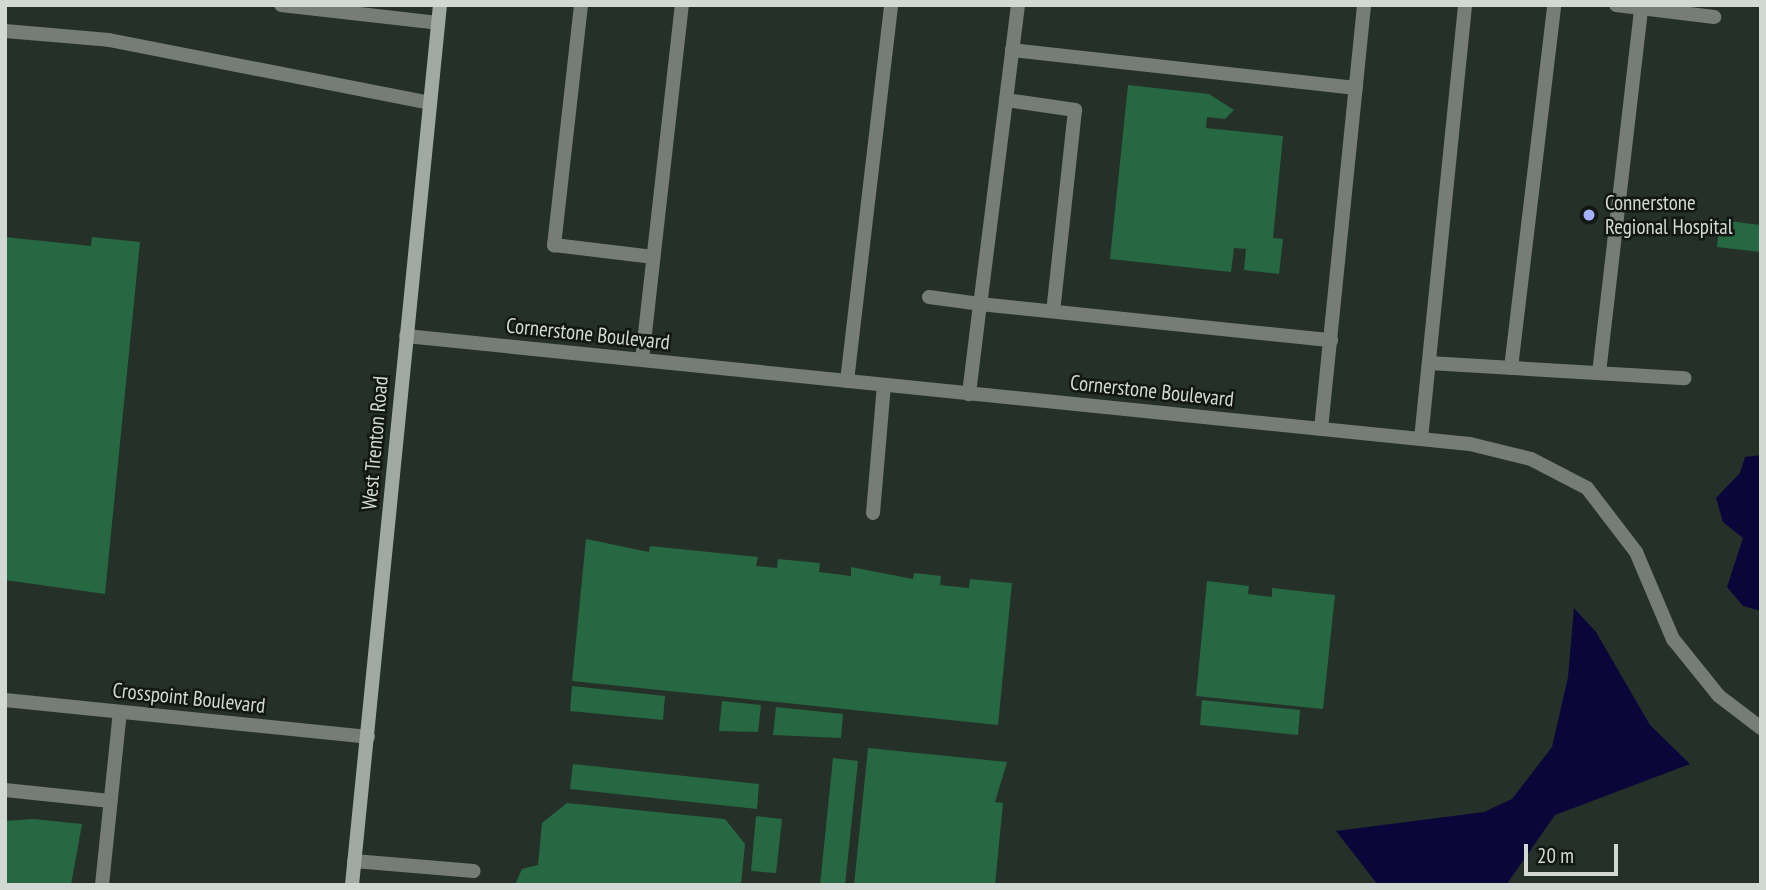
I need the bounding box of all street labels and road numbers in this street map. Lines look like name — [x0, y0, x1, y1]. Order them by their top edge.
street label: Cornerstone Boulevard — [505, 313, 671, 355]
street label: Cornerstone Boulevard — [1069, 370, 1235, 412]
street label: West Trenton Road — [357, 375, 393, 511]
street label: Crosspoint Boulevard — [111, 677, 267, 719]

